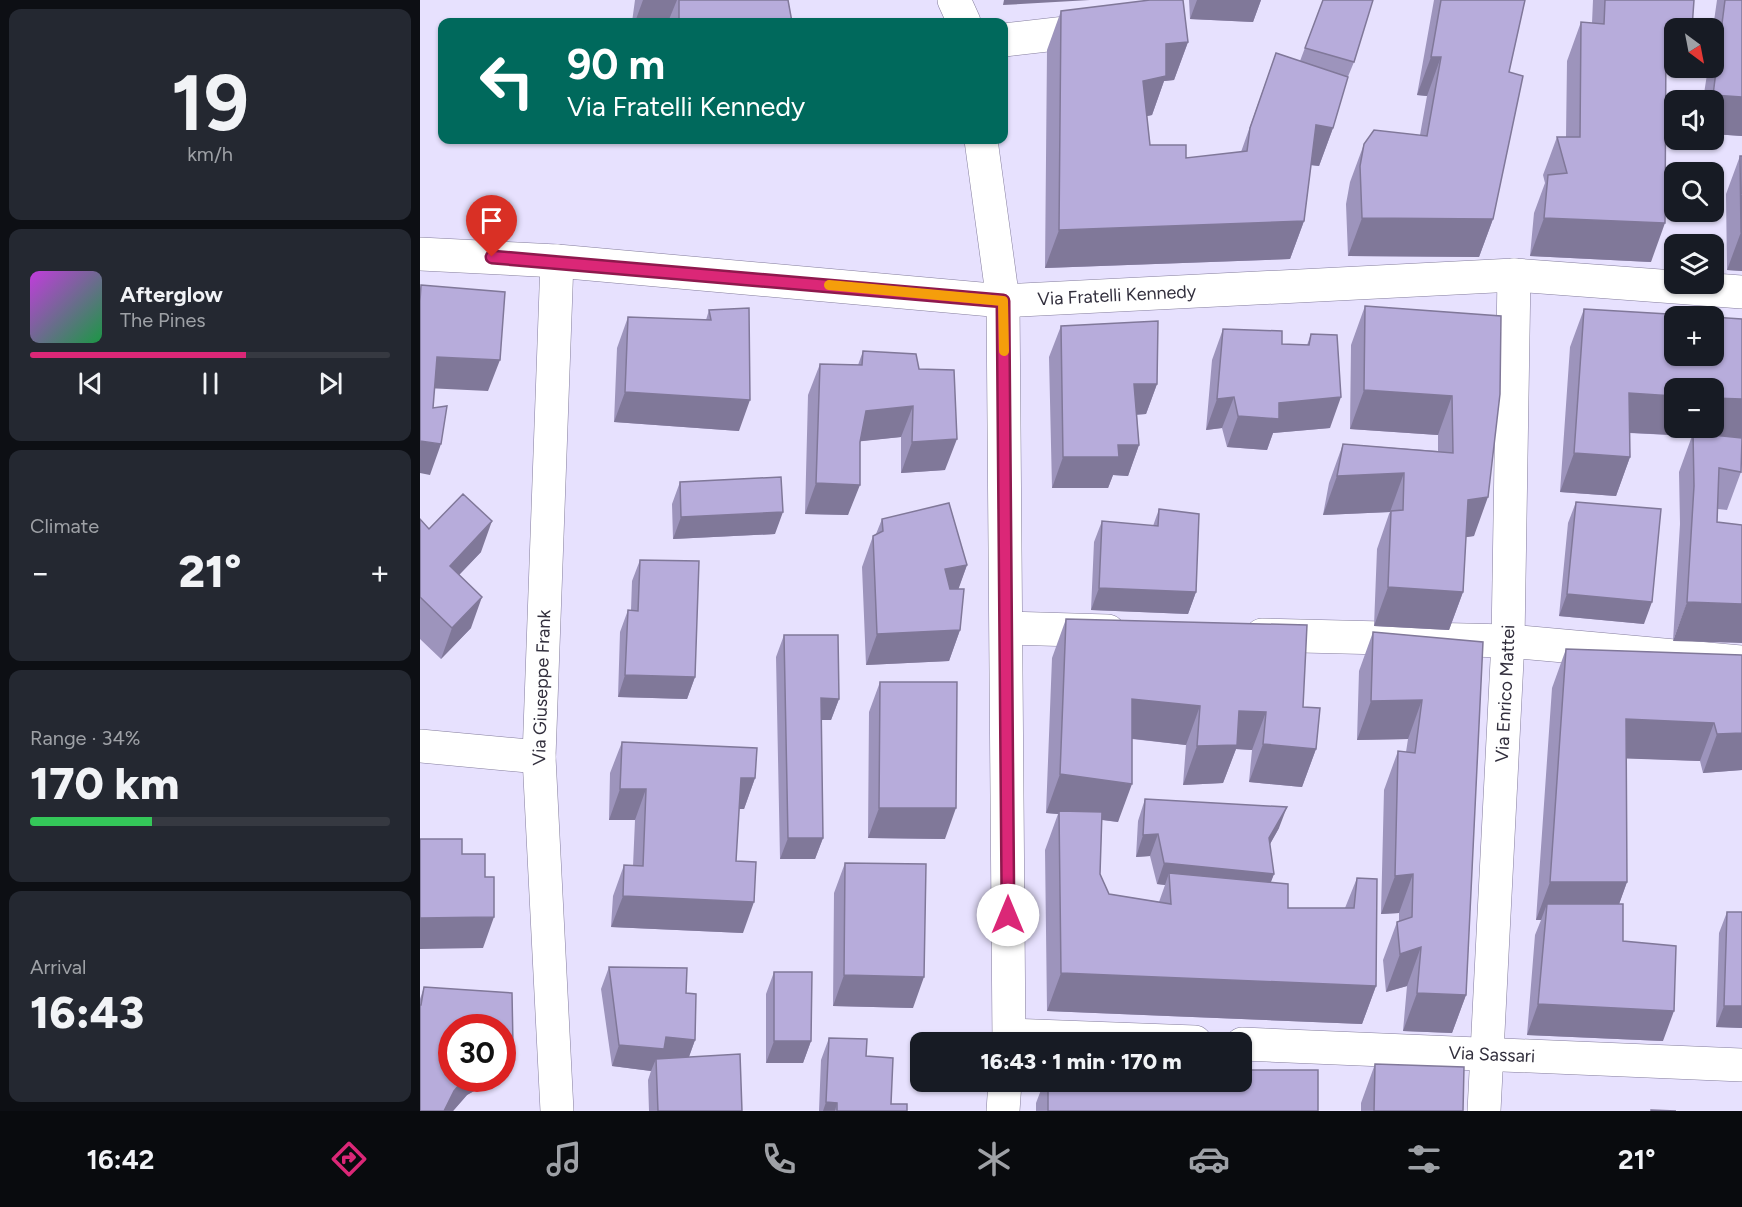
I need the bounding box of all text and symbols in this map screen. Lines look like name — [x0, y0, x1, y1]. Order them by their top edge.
north arrow — [1664, 18, 1724, 78]
map controls — [1664, 18, 1724, 438]
text: 90 m — [567, 39, 665, 90]
icon: left — [468, 42, 546, 120]
text: 19 — [171, 56, 249, 150]
text: Via Fratelli Kennedy — [567, 90, 805, 123]
button: sound — [1664, 90, 1724, 150]
text: km/h — [187, 142, 233, 166]
button: search — [1664, 162, 1724, 222]
pin — [466, 195, 517, 257]
icon: arrive — [475, 204, 508, 237]
button: layers — [1664, 234, 1724, 294]
street label: Via Fratelli Kennedy — [1037, 280, 1197, 310]
text: Afterglow — [120, 281, 223, 308]
button: + — [1664, 306, 1724, 366]
text: The Pines — [120, 308, 206, 332]
icon: previous — [74, 367, 107, 400]
icon: pause — [194, 367, 227, 400]
icon: next — [314, 367, 347, 400]
button: − — [1664, 378, 1724, 438]
text: Climate — [30, 514, 99, 538]
text: 21° — [179, 544, 241, 598]
text: − — [30, 553, 51, 592]
text: + — [369, 553, 390, 592]
street label: Via Giuseppe Frank — [528, 609, 555, 766]
street label: Via Enrico Mattei — [1491, 624, 1519, 763]
text: Range · 34% — [30, 726, 141, 750]
text: 170 km — [30, 756, 179, 810]
position arrow — [976, 883, 1040, 947]
text: Arrival — [30, 955, 86, 979]
text: 16:43 — [30, 985, 144, 1039]
speed limit sign: 30 — [438, 1014, 516, 1092]
street label: Via Sassari — [1448, 1042, 1536, 1067]
text: 16:43 · 1 min · 170 m — [980, 1048, 1182, 1075]
icon: directions — [328, 1138, 370, 1180]
icon: music — [543, 1138, 585, 1180]
icon: phone — [758, 1138, 800, 1180]
icon: climate — [973, 1138, 1015, 1180]
icon: car — [1188, 1138, 1230, 1180]
icon: filters — [1403, 1138, 1445, 1180]
text: 16:42 — [87, 1143, 154, 1176]
text: 21° — [1618, 1143, 1655, 1176]

